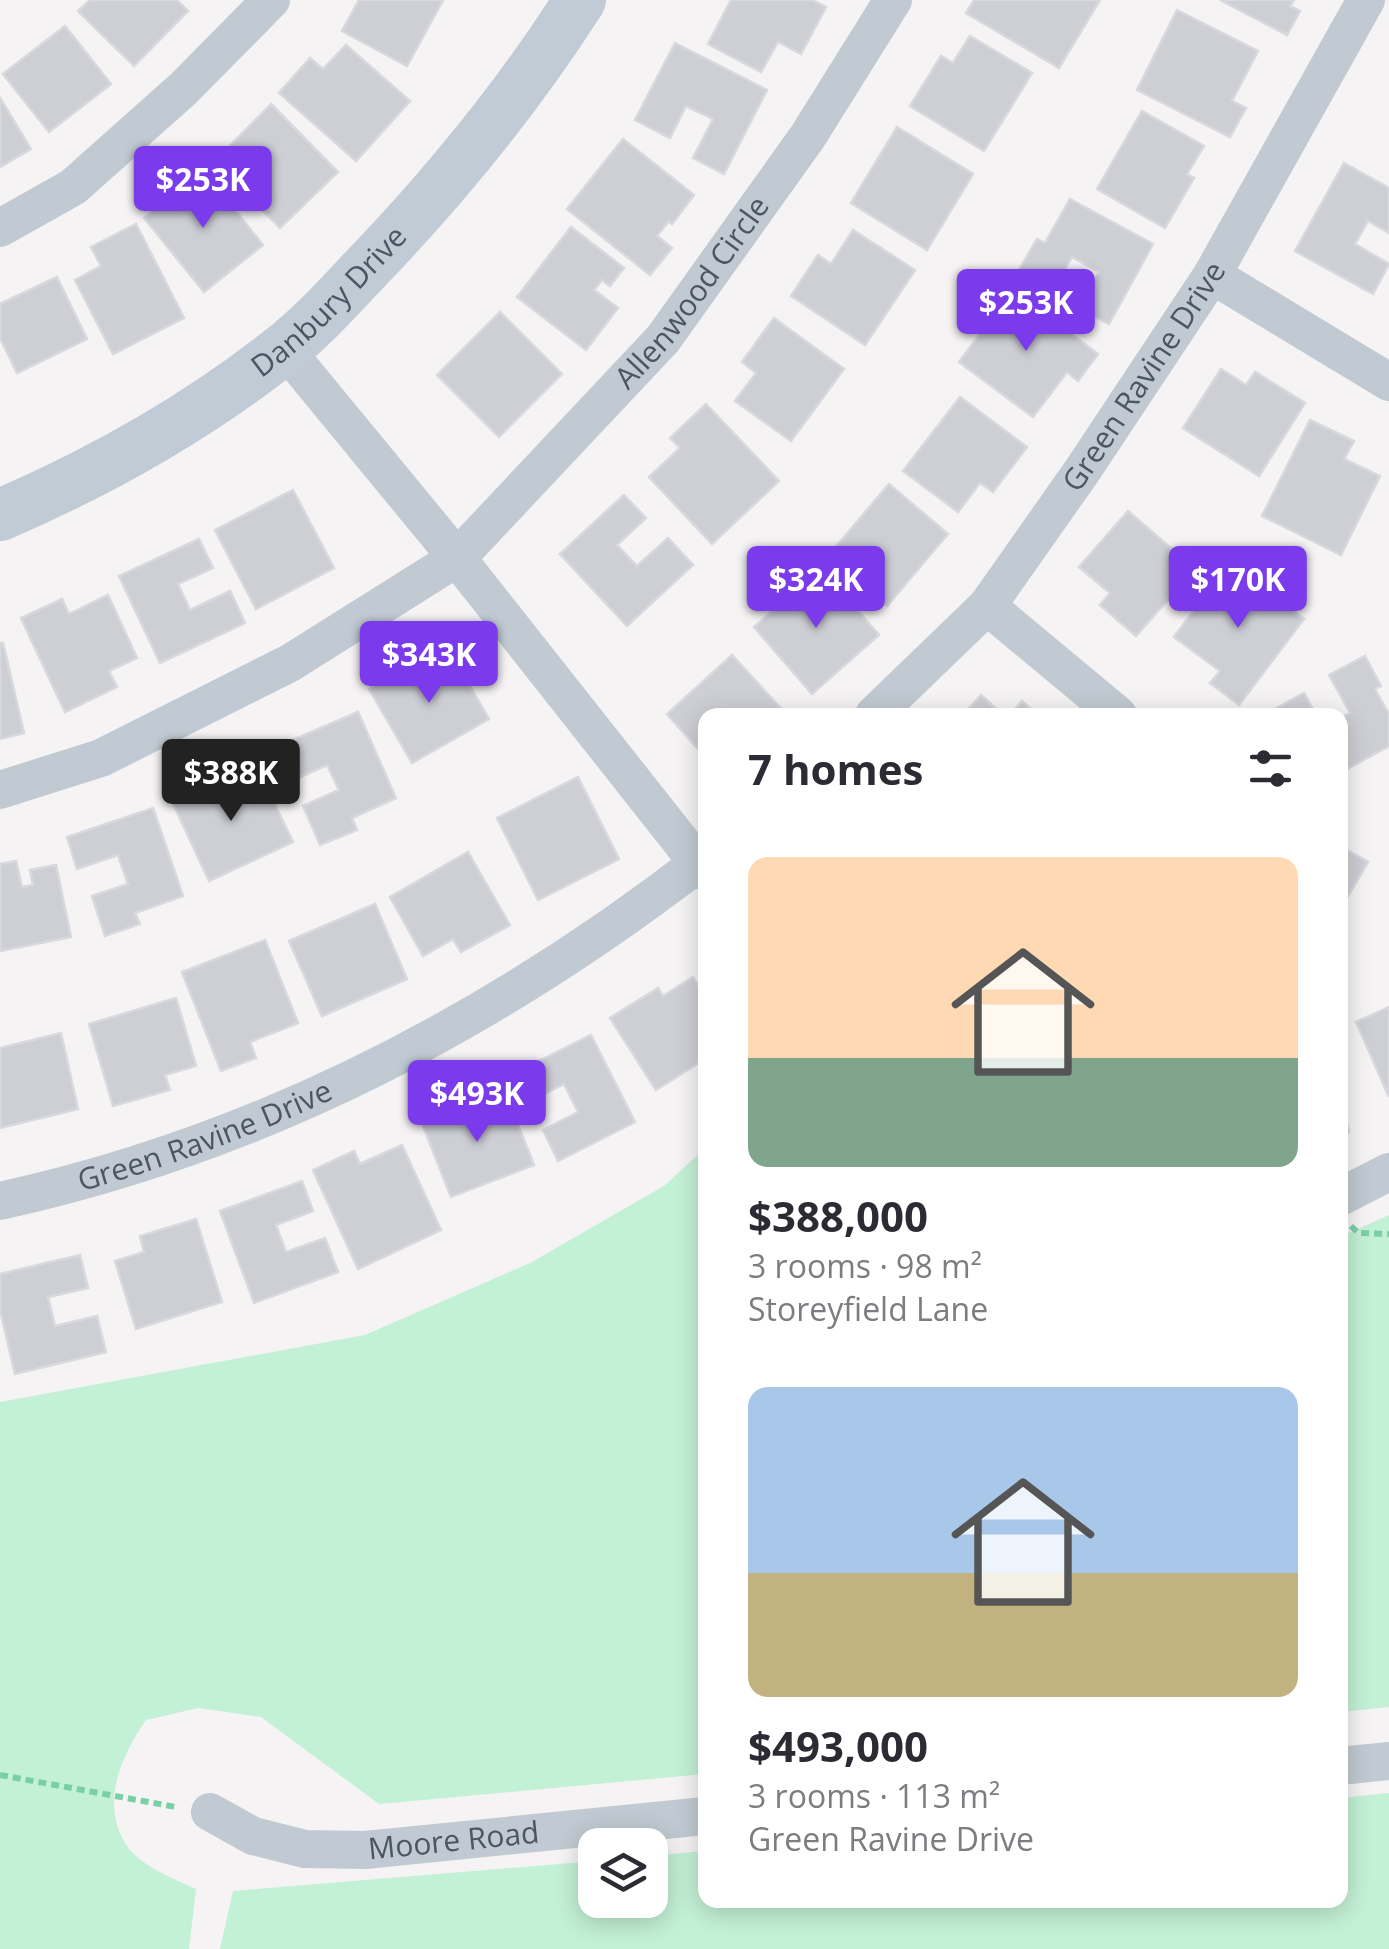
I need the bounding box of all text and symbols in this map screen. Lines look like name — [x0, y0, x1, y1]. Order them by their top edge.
pin: $253K — [133, 146, 273, 231]
text: $253K — [156, 157, 250, 200]
street label: Allenwood Circle — [605, 187, 778, 397]
street label: Danbury Drive — [242, 216, 415, 386]
street label: Green Ravine Drive — [1052, 254, 1234, 499]
pin: $253K — [956, 269, 1096, 354]
text: $253K — [979, 280, 1073, 323]
pin: $324K — [746, 546, 886, 631]
pin: $170K — [1168, 546, 1308, 631]
text: $324K — [769, 557, 863, 600]
text: $170K — [1191, 557, 1285, 600]
pin: $343K — [359, 621, 499, 706]
text: $343K — [382, 632, 476, 675]
pin: $388K — [161, 739, 301, 824]
text: 7 homes — [748, 740, 923, 797]
icon: filters — [1243, 741, 1298, 796]
text: $388K — [184, 750, 278, 793]
icon: home — [933, 922, 1113, 1102]
pin: $493K — [407, 1060, 547, 1145]
street label: Green Ravine Drive — [73, 1069, 338, 1200]
text: $493K — [430, 1071, 524, 1114]
text: $388,000 — [748, 1187, 928, 1244]
text: 3 rooms · 98 m² — [748, 1244, 982, 1287]
text: Storeyfield Lane — [748, 1287, 988, 1330]
icon: home — [933, 1452, 1113, 1632]
text: $493,000 — [748, 1717, 928, 1774]
text: 3 rooms · 113 m² — [748, 1774, 1000, 1817]
street label: Moore Road — [366, 1811, 541, 1869]
text: Green Ravine Drive — [748, 1817, 1034, 1860]
map controls — [578, 1828, 668, 1918]
button: layers — [578, 1828, 668, 1918]

